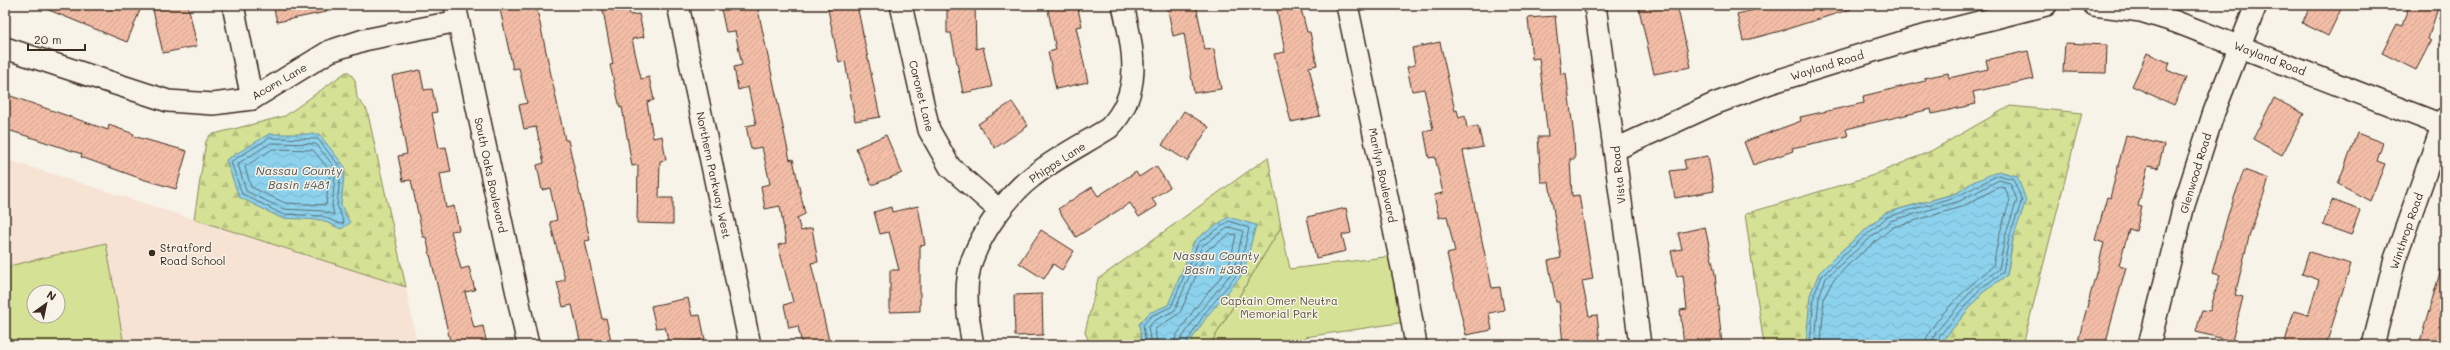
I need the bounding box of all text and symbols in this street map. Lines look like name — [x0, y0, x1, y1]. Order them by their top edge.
scale bar — [28, 26, 85, 52]
text: 20 m — [34, 31, 62, 47]
street label: Wayland Road — [2232, 37, 2308, 79]
street label: Wayland Road — [1789, 47, 1865, 83]
street label: Acorn Lane — [249, 59, 309, 103]
street label: Coronet Lane — [906, 59, 938, 134]
street label: Northern Parkway West — [693, 110, 735, 240]
street label: South Oaks Boulevard — [471, 116, 511, 234]
street label: Marilyn Boulevard — [1366, 126, 1400, 224]
street label: Glenwood Road — [2176, 131, 2214, 215]
street label: Phipps Lane — [1026, 138, 1088, 186]
street label: Vista Road — [1607, 145, 1629, 205]
water label: Nassau County Basin #481 — [256, 162, 343, 192]
street label: Winthrop Road — [2386, 191, 2426, 271]
place label: Stratford Road School — [160, 240, 226, 268]
water label: Nassau County Basin #336 — [1173, 247, 1260, 277]
marker: Stratford Road School — [147, 248, 157, 258]
north arrow — [26, 284, 66, 324]
text: N — [44, 287, 59, 304]
park label: Captain Omer Neutra Memorial Park — [1220, 293, 1338, 321]

